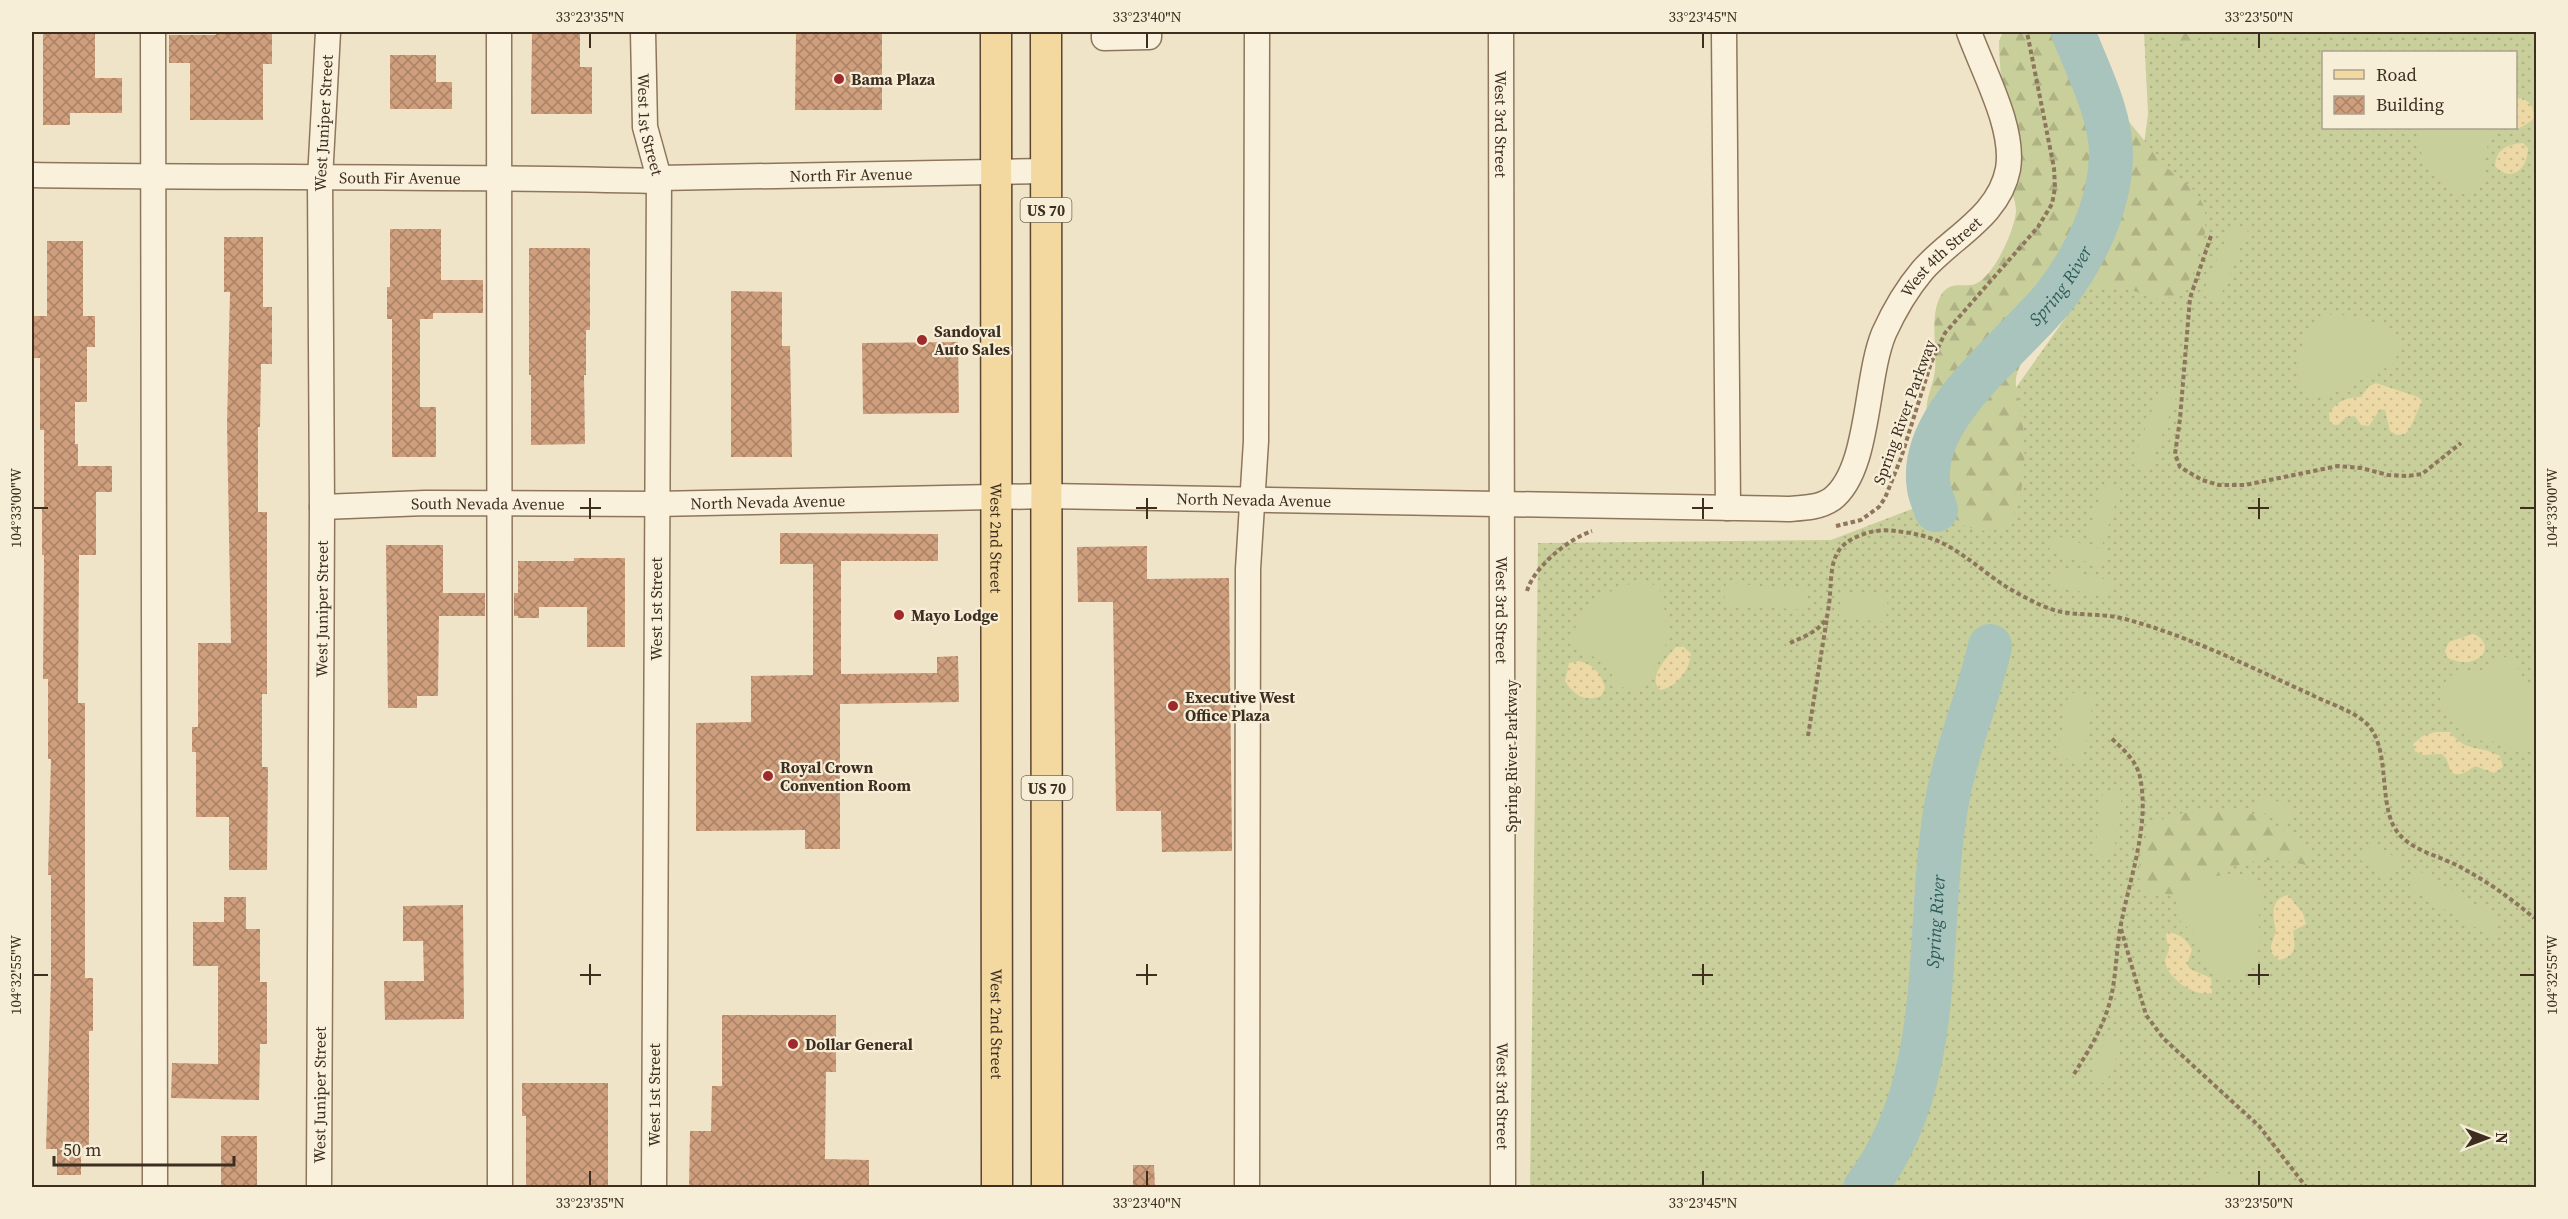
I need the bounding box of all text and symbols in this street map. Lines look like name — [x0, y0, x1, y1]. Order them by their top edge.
text: 33°23'35"N — [555, 6, 625, 27]
text: 33°23'40"N — [1112, 6, 1182, 27]
text: 33°23'45"N — [1668, 6, 1738, 27]
text: 33°23'50"N — [2224, 6, 2294, 27]
legend — [2322, 51, 2517, 129]
street label: West Juniper Street — [309, 53, 338, 192]
text: Road — [2376, 62, 2417, 87]
place label: Bama Plaza — [851, 68, 936, 90]
street label: West 3rd Street — [1490, 70, 1512, 178]
marker: Bama Plaza — [832, 72, 846, 86]
street label: West 1st Street — [633, 73, 669, 179]
text: Building — [2376, 92, 2444, 117]
street label: North Fir Avenue — [789, 162, 913, 187]
street label: South Fir Avenue — [339, 166, 461, 189]
road number: US 70 — [1020, 198, 1072, 222]
street label: West 4th Street — [1895, 211, 1987, 301]
water label: Spring River — [2023, 240, 2098, 331]
place label: Sandoval Auto Sales — [934, 320, 1010, 360]
marker: Sandoval Auto Sales — [915, 333, 929, 347]
street label: Spring River Parkway — [1868, 336, 1941, 488]
text: 104°33'00"W — [5, 467, 26, 548]
text: 104°33'00"W — [2541, 467, 2562, 548]
street label: West 2nd Street — [985, 483, 1007, 594]
street label: North Nevada Avenue — [1176, 487, 1331, 512]
street label: North Nevada Avenue — [690, 489, 846, 514]
street label: South Nevada Avenue — [411, 492, 565, 515]
street label: West Juniper Street — [310, 540, 333, 678]
street label: West 1st Street — [645, 556, 667, 661]
street label: West 3rd Street — [1491, 556, 1513, 664]
place label: Mayo Lodge — [911, 604, 998, 626]
marker: Mayo Lodge — [892, 608, 906, 622]
street label: Spring River Parkway — [1500, 679, 1522, 832]
place label: Executive West Office Plaza — [1185, 686, 1295, 726]
marker: Executive West Office Plaza — [1166, 699, 1180, 713]
place label: Royal Crown Convention Room — [780, 756, 911, 796]
marker: Royal Crown Convention Room — [761, 769, 775, 783]
road number: US 70 — [1022, 776, 1072, 800]
water label: Spring River — [1919, 873, 1951, 969]
text: 104°32'55"W — [5, 934, 26, 1015]
text: 104°32'55"W — [2541, 934, 2562, 1015]
street label: West 2nd Street — [986, 969, 1008, 1080]
street label: West Juniper Street — [308, 1026, 331, 1164]
place label: Dollar General — [805, 1033, 913, 1055]
marker: Dollar General — [786, 1037, 800, 1051]
street label: West 1st Street — [643, 1042, 665, 1147]
street label: West 3rd Street — [1492, 1042, 1514, 1150]
north arrow — [2457, 1108, 2517, 1168]
scale bar — [54, 1129, 234, 1167]
text: N — [2491, 1132, 2513, 1144]
text: 50 m — [63, 1137, 101, 1162]
text: 33°23'35"N — [555, 1192, 625, 1213]
text: 33°23'40"N — [1112, 1192, 1182, 1213]
text: 33°23'45"N — [1668, 1192, 1738, 1213]
text: 33°23'50"N — [2224, 1192, 2294, 1213]

